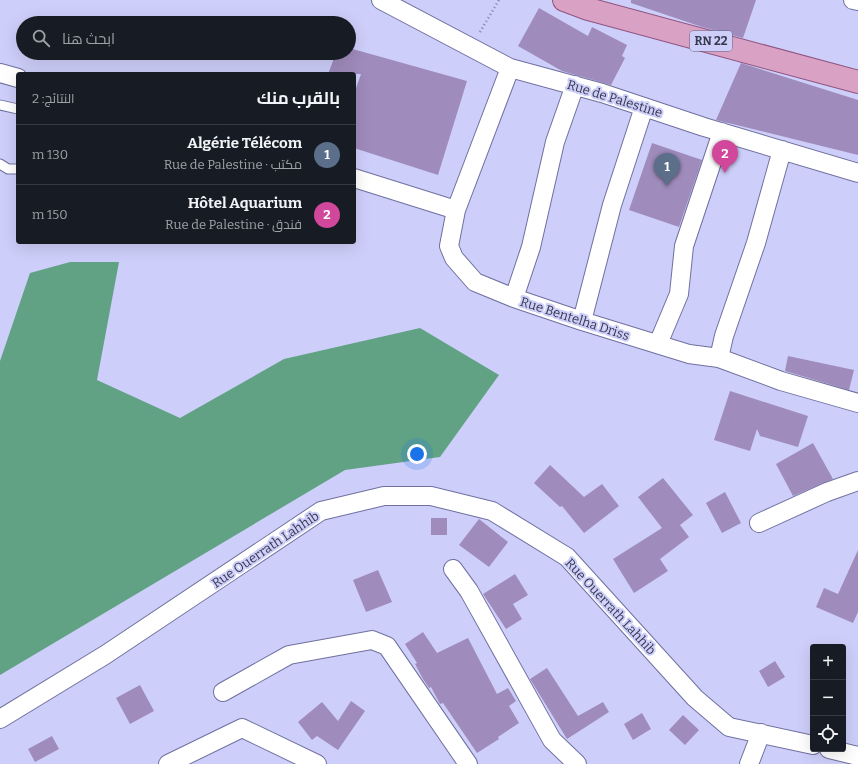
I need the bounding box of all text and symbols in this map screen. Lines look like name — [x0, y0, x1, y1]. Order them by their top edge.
search box — [16, 16, 356, 60]
icon: search — [30, 27, 52, 49]
text: ابحث هنا — [62, 30, 115, 48]
road number: RN 22 — [690, 31, 732, 51]
street label: Rue de Palestine — [565, 77, 664, 120]
text: بالقرب منك — [257, 88, 340, 109]
text: النتائج: 2 — [32, 91, 75, 106]
text: Algérie Télécom — [187, 134, 302, 152]
pin: 2 — [712, 140, 738, 173]
text: 130 m — [32, 147, 68, 162]
text: 1 — [324, 147, 330, 162]
pin: 1 — [654, 153, 680, 186]
text: مكتب · Rue de Palestine — [164, 157, 302, 172]
text: Hôtel Aquarium — [188, 194, 302, 212]
text: 150 m — [32, 207, 68, 222]
text: 2 — [323, 207, 331, 222]
text: فندق · Rue de Palestine — [165, 217, 302, 232]
street label: Rue Bentelha Driss — [518, 294, 631, 343]
your location — [407, 444, 427, 464]
street label: Rue Ouerrath Lahhib — [209, 508, 322, 591]
street label: Rue Ouerrath Lahhib — [562, 555, 659, 657]
map controls — [810, 644, 846, 752]
button: + — [810, 644, 846, 680]
button: − — [810, 680, 846, 716]
button: locate — [810, 716, 846, 752]

